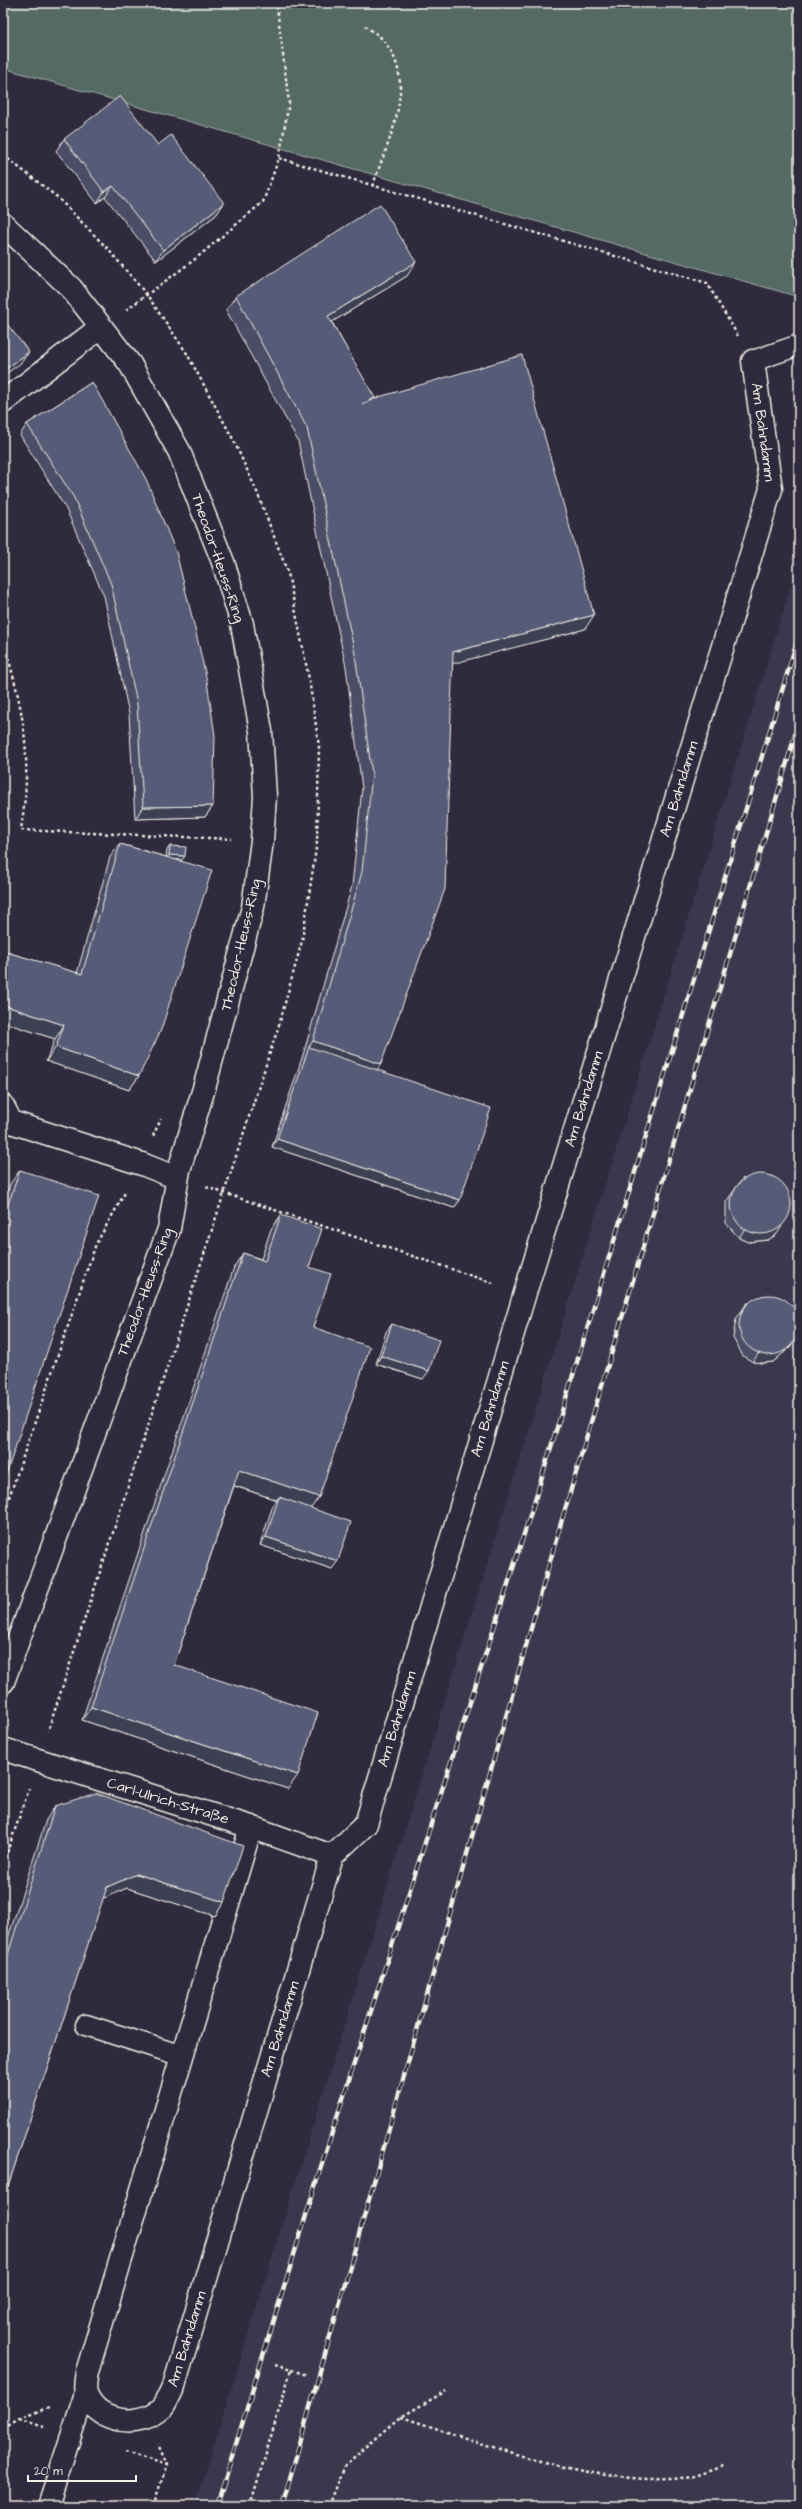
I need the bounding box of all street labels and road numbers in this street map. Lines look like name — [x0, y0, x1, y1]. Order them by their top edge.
street label: Am Bahndamm — [746, 381, 780, 483]
street label: Theodor-Heuss-Ring — [185, 491, 250, 626]
street label: Am Bahndamm — [654, 738, 704, 839]
street label: Theodor-Heuss-Ring — [216, 877, 267, 1013]
street label: Am Bahndamm — [559, 1048, 609, 1149]
street label: Theodor-Heuss-Ring — [112, 1225, 179, 1359]
street label: Am Bahndamm — [465, 1358, 515, 1459]
street label: Am Bahndamm — [372, 1668, 422, 1769]
street label: Carl-Ulrich-Straße — [104, 1772, 232, 1830]
street label: Am Bahndamm — [255, 1978, 305, 2079]
street label: Am Bahndamm — [162, 2288, 212, 2389]

